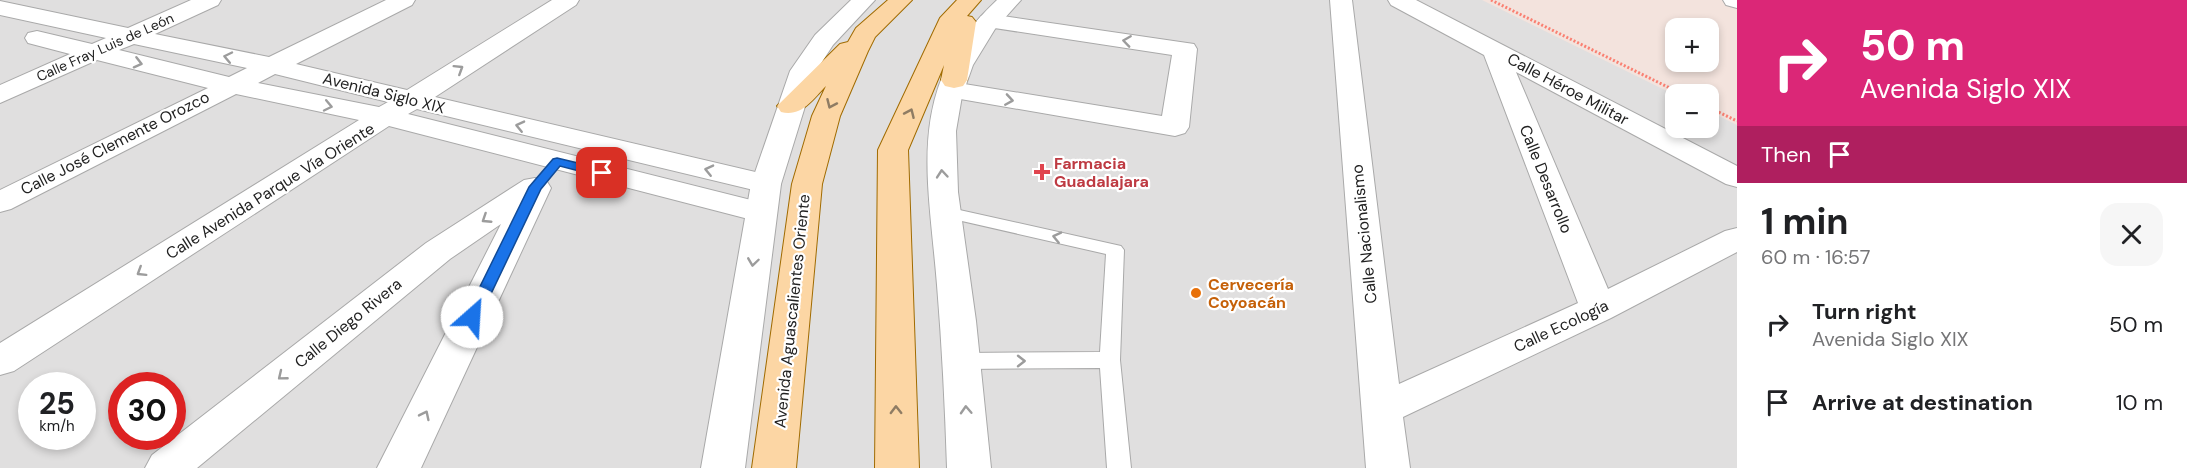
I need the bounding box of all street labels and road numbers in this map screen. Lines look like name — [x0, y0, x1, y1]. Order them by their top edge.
street label: Calle Fray Luis de León — [34, 9, 176, 85]
street label: Calle Héroe Militar — [1504, 48, 1632, 130]
street label: Avenida Siglo XIX — [321, 68, 448, 118]
street label: Calle José Clemente Orozco — [17, 86, 213, 200]
street label: Calle Avenida Parque Vía Oriente — [162, 118, 378, 264]
street label: Calle Desarrollo — [1515, 122, 1577, 236]
street label: Calle Nacionalismo — [1346, 163, 1382, 305]
street label: Avenida Aguascalientes Oriente — [769, 193, 815, 429]
street label: Calle Diego Rivera — [290, 273, 406, 373]
street label: Calle Ecología — [1510, 295, 1612, 357]

